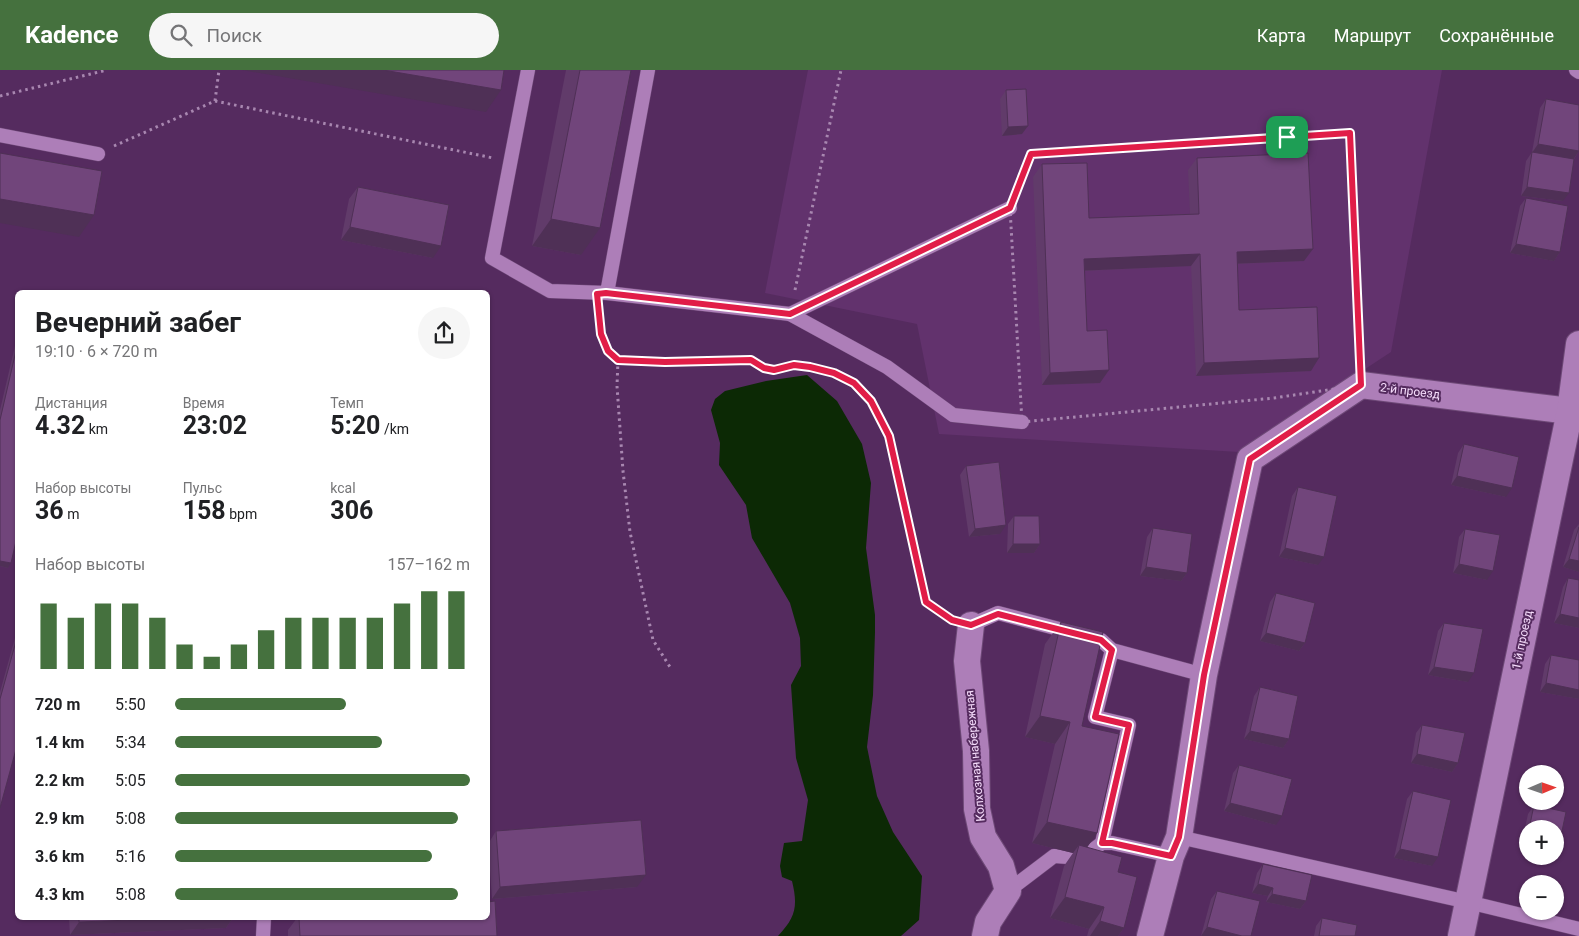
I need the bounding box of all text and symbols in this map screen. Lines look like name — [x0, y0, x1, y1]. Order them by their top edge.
search box — [149, 13, 499, 58]
text: Kadence — [25, 21, 119, 49]
icon: search — [167, 21, 195, 49]
text: Поиск — [207, 24, 262, 47]
text: Карта — [1257, 25, 1306, 46]
text: Маршрут — [1334, 25, 1411, 46]
text: Сохранённые — [1439, 25, 1554, 46]
pin — [1266, 116, 1308, 158]
icon: arrive — [1273, 123, 1301, 151]
text: Вечерний забег — [35, 306, 241, 339]
button: share — [418, 307, 470, 359]
text: 19:10 · 6 × 720 m — [35, 342, 157, 361]
street label: 2-й проезд — [1379, 380, 1441, 402]
text: Дистанция — [35, 395, 107, 411]
text: Время — [183, 395, 225, 411]
text: Темп — [330, 395, 364, 411]
text: 4.32 — [35, 411, 85, 440]
text: 23:02 — [183, 411, 247, 440]
text: 5:20 — [330, 411, 380, 440]
text: km — [85, 421, 108, 437]
text: /km — [380, 421, 409, 437]
text: Набор высоты — [35, 480, 131, 496]
text: Пульс — [183, 480, 222, 496]
text: kcal — [330, 480, 356, 496]
text: 36 — [35, 496, 64, 525]
text: 158 — [183, 496, 226, 525]
text: 306 — [330, 496, 373, 525]
text: m — [64, 506, 79, 522]
text: bpm — [226, 506, 257, 522]
text: Набор высоты — [35, 555, 145, 574]
text: 157–162 m — [388, 555, 470, 574]
street label: 1-й проезд — [1509, 609, 1535, 671]
street label: Колхозная набережная — [962, 690, 988, 822]
text: 720 m — [35, 695, 80, 714]
text: 5:50 — [115, 695, 146, 714]
text: 1.4 km — [35, 733, 84, 752]
text: 5:34 — [115, 733, 146, 752]
north arrow — [1519, 765, 1564, 810]
map controls — [1519, 765, 1564, 920]
text: 2.2 km — [35, 771, 84, 790]
text: 5:05 — [115, 771, 146, 790]
text: 2.9 km — [35, 809, 84, 828]
text: 5:08 — [115, 809, 146, 828]
button: + — [1519, 820, 1564, 865]
text: 3.6 km — [35, 847, 84, 866]
text: 5:16 — [115, 847, 146, 866]
button: − — [1519, 875, 1564, 920]
text: 4.3 km — [35, 885, 84, 904]
text: 5:08 — [115, 885, 146, 904]

